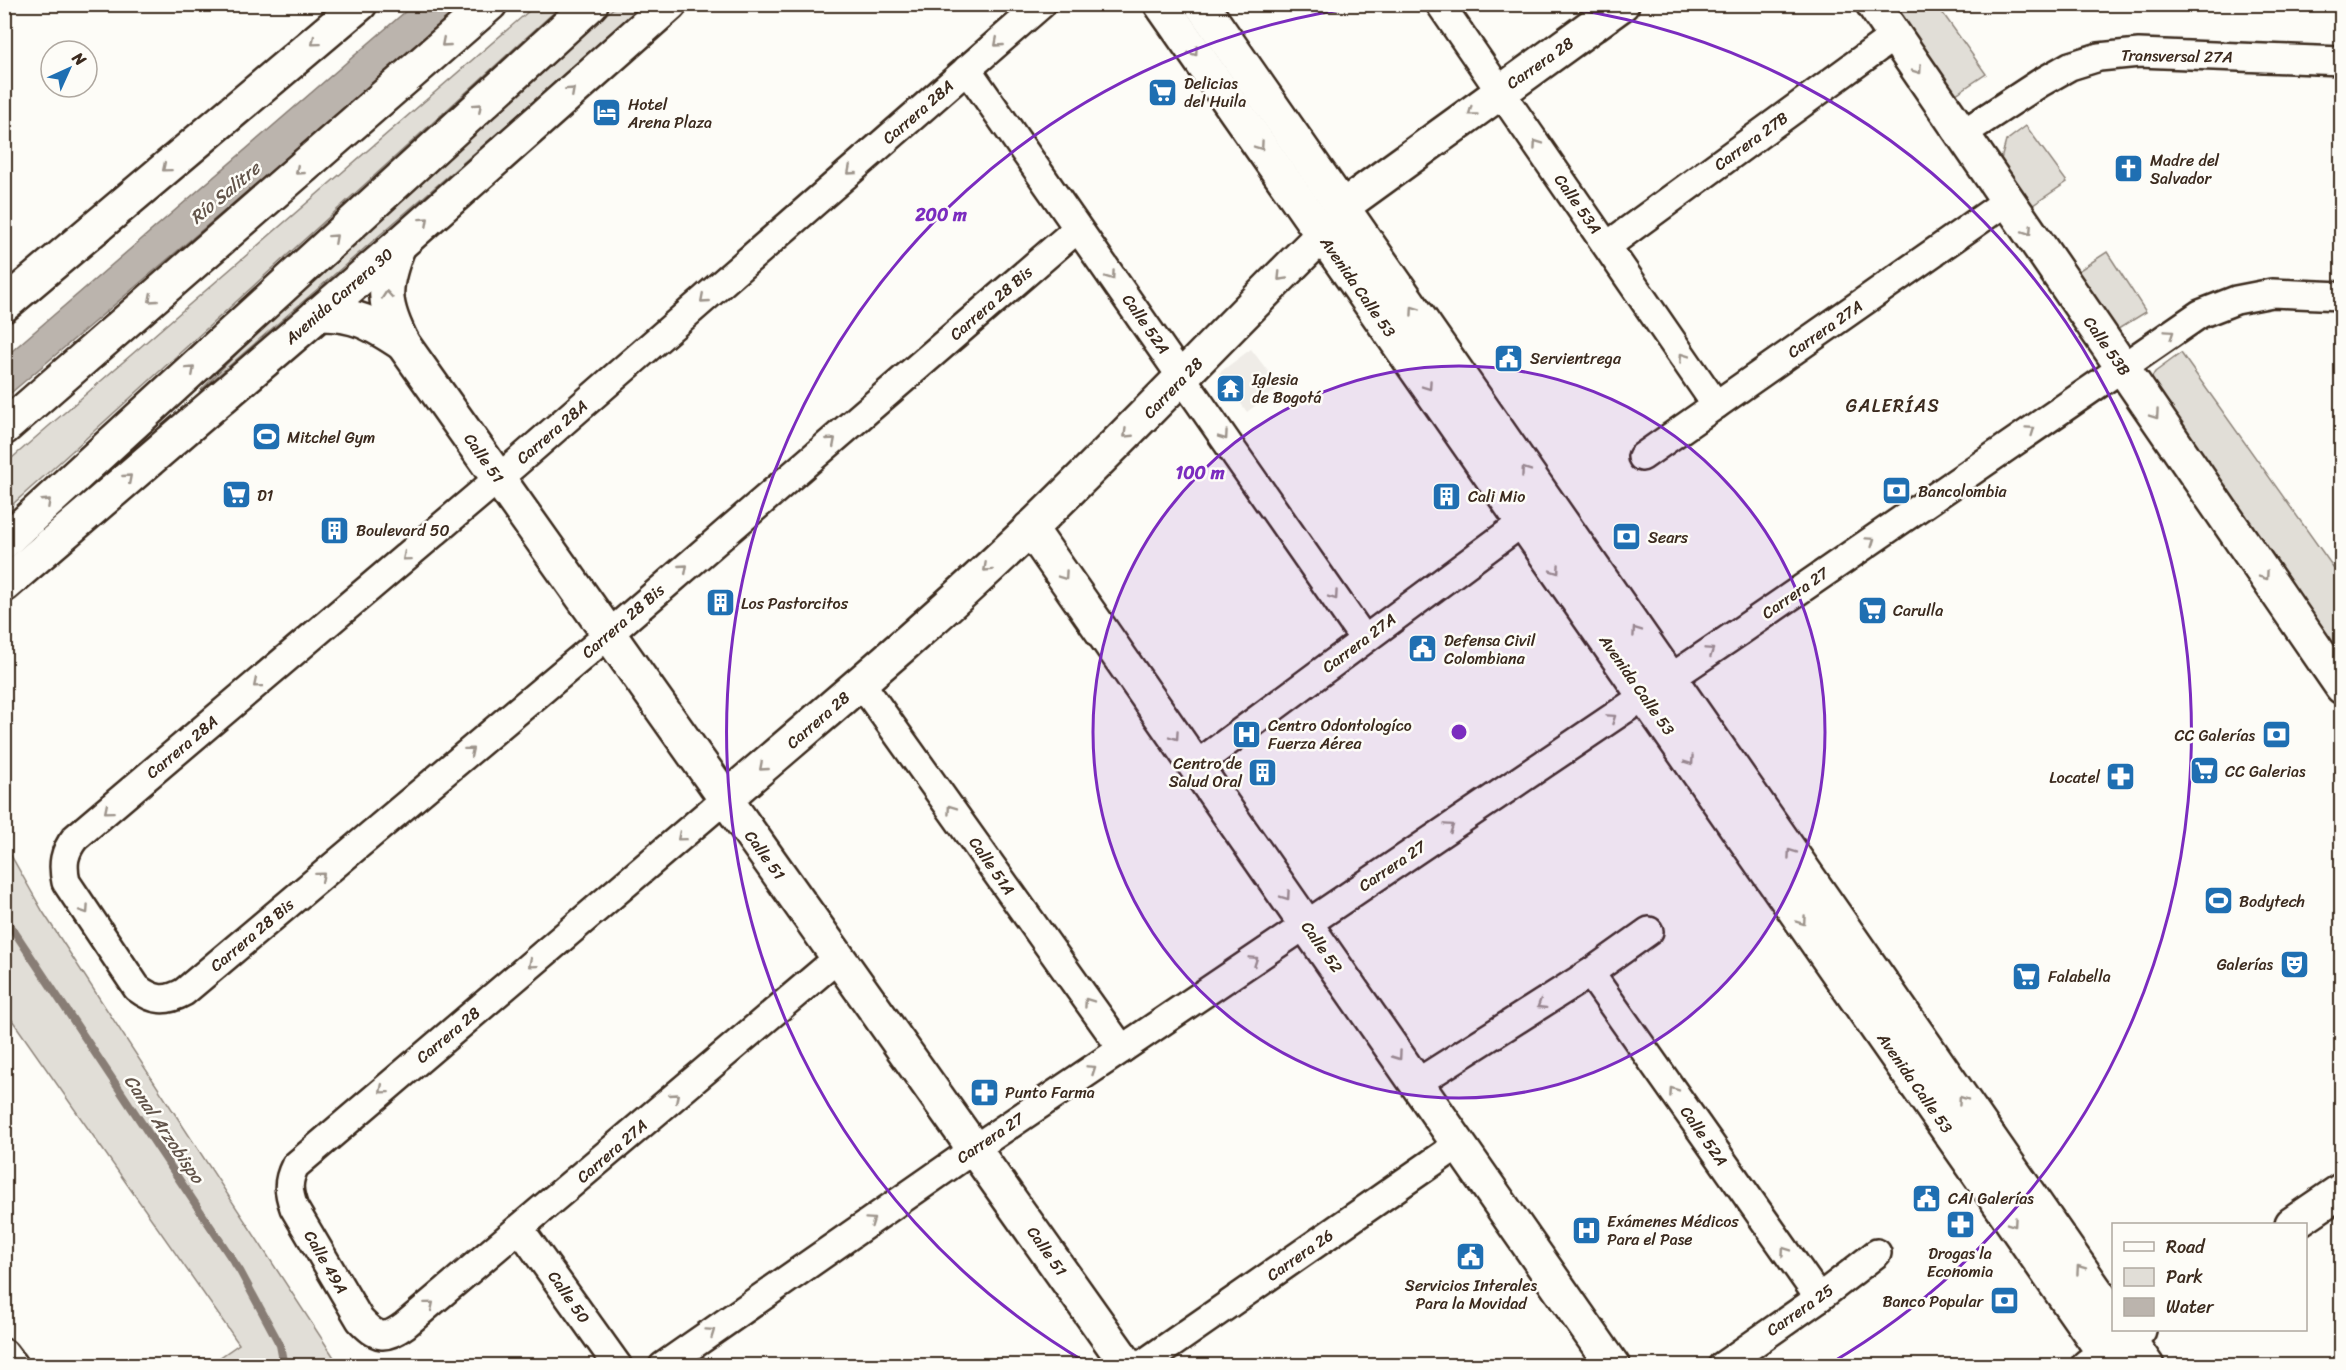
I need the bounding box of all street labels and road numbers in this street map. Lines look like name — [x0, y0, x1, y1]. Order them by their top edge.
street label: Carrera 28 — [1500, 29, 1580, 97]
street label: Transversal 27A — [2121, 41, 2233, 71]
street label: Carrera 28A — [875, 72, 961, 152]
street label: Carrera 27B — [1707, 104, 1795, 178]
street label: Calle 53A — [1546, 168, 1610, 240]
street label: Avenida Calle 53 — [1312, 230, 1404, 344]
street label: Avenida Carrera 30 — [277, 240, 400, 352]
street label: Carrera 28 Bis — [943, 258, 1040, 348]
street label: Calle 52A — [1114, 287, 1178, 361]
street label: Carrera 27A — [1781, 292, 1869, 366]
street label: Calle 53B — [2076, 310, 2138, 382]
street label: Carrera 28 — [1136, 350, 1210, 426]
street label: Carrera 28A — [509, 392, 595, 472]
street label: Calle 51 — [456, 427, 512, 489]
street label: Carrera 27 — [1755, 559, 1835, 627]
street label: Carrera 28 Bis — [575, 576, 672, 666]
street label: Carrera 27A — [1316, 605, 1402, 681]
street label: Avenida Calle 53 — [1591, 628, 1683, 742]
street label: Carrera 28 — [779, 684, 857, 756]
street label: Carrera 28A — [139, 708, 225, 786]
street label: Calle 51 — [737, 824, 793, 886]
street label: Calle 51A — [961, 830, 1023, 902]
street label: Carrera 27 — [1352, 832, 1433, 899]
street label: Carrera 28 Bis — [203, 890, 301, 979]
street label: Calle 52 — [1293, 915, 1351, 979]
street label: Carrera 28 — [409, 999, 487, 1071]
street label: Avenida Calle 53 — [1869, 1026, 1961, 1140]
street label: Calle 52A — [1672, 1099, 1736, 1173]
street label: Carrera 27 — [950, 1104, 1031, 1171]
street label: Carrera 27A — [570, 1112, 654, 1190]
street label: Calle 51 — [1019, 1220, 1075, 1282]
street label: Carrera 26 — [1260, 1221, 1340, 1289]
street label: Calle 49A — [296, 1225, 356, 1299]
street label: Calle 50 — [540, 1264, 598, 1330]
street label: Carrera 25 — [1760, 1276, 1840, 1344]

